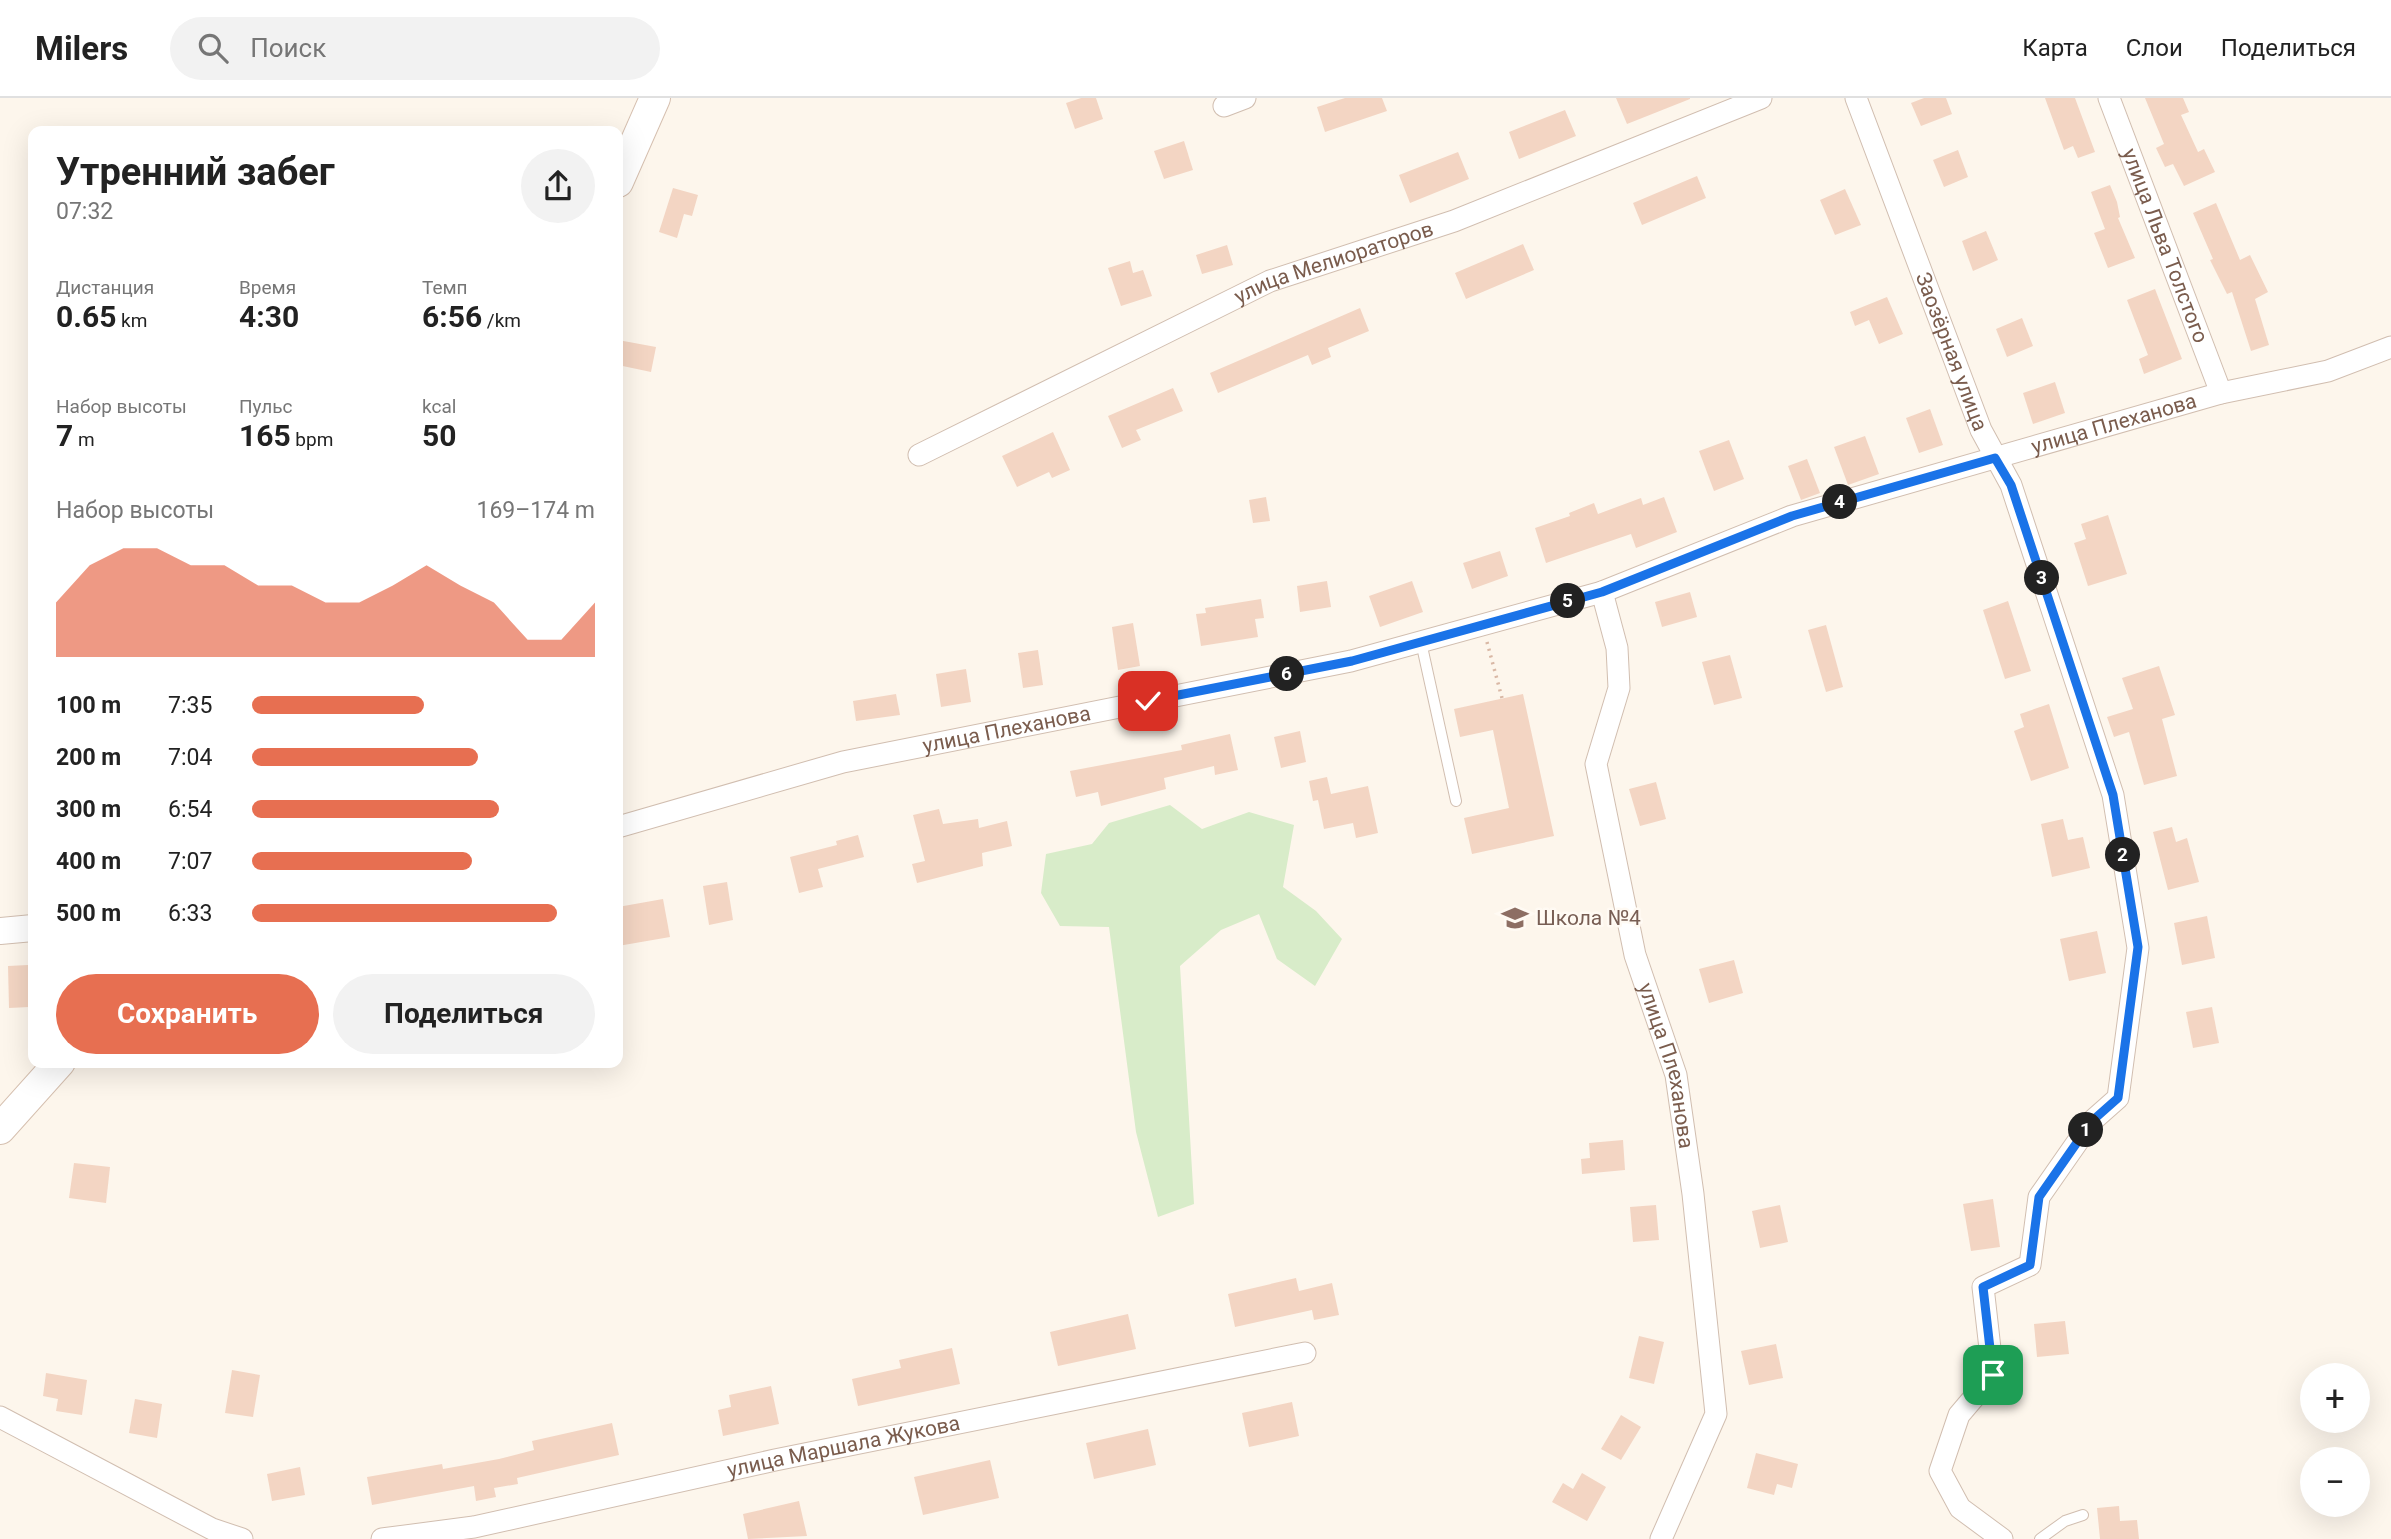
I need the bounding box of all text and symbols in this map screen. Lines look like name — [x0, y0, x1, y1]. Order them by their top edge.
search box — [170, 17, 660, 80]
text: Milers — [35, 29, 128, 68]
icon: search — [194, 29, 232, 67]
text: Поиск — [250, 33, 326, 63]
text: Карта — [2022, 34, 2088, 62]
text: Слои — [2126, 34, 2183, 62]
text: Поделиться — [2221, 34, 2356, 62]
street label: улица Льва Толстого — [2117, 145, 2213, 346]
button: share — [521, 149, 595, 223]
text: Утренний забег — [56, 150, 335, 194]
text: 07:32 — [56, 198, 113, 225]
street label: улица Мелиораторов — [1230, 217, 1436, 309]
street label: Заозёрная улица — [1911, 269, 1992, 434]
text: Дистанция — [56, 276, 154, 299]
text: Время — [239, 276, 296, 299]
text: Темп — [422, 276, 468, 299]
text: 0.65 — [56, 299, 116, 334]
text: 4:30 — [239, 299, 299, 334]
text: 6:56 — [422, 299, 482, 334]
text: km — [116, 309, 147, 332]
text: /km — [482, 309, 521, 332]
street label: улица Плеханова — [2029, 389, 2199, 459]
text: Набор высоты — [56, 395, 187, 418]
text: Пульс — [239, 395, 292, 418]
text: kcal — [422, 395, 456, 418]
text: 7 — [56, 418, 73, 453]
text: 165 — [239, 418, 291, 453]
text: 50 — [422, 418, 456, 453]
text: m — [73, 428, 95, 451]
text: bpm — [291, 428, 333, 451]
pin: 4 — [1822, 484, 1857, 520]
text: 4 — [1834, 490, 1845, 513]
text: Набор высоты — [56, 497, 214, 524]
text: 169–174 m — [476, 497, 595, 524]
pin: 3 — [2024, 560, 2060, 596]
text: 3 — [2036, 566, 2047, 589]
pin: 5 — [1550, 584, 1586, 618]
text: 5 — [1562, 589, 1573, 612]
pin: 6 — [1270, 656, 1304, 692]
text: 6 — [1281, 662, 1292, 685]
pin — [1118, 671, 1178, 731]
icon: check — [1129, 682, 1167, 720]
text: 100 m — [56, 692, 121, 719]
text: 7:35 — [168, 692, 212, 719]
street label: улица Плеханова — [921, 701, 1093, 758]
text: 200 m — [56, 744, 121, 771]
text: 7:04 — [168, 744, 212, 771]
text: 300 m — [56, 796, 121, 823]
text: 6:54 — [168, 796, 212, 823]
pin: 2 — [2106, 838, 2140, 872]
text: 2 — [2117, 843, 2128, 866]
text: 400 m — [56, 848, 121, 875]
text: 7:07 — [168, 848, 212, 875]
text: 500 m — [56, 900, 121, 927]
text: 6:33 — [168, 900, 212, 927]
school or university icon: Школа №4 — [1500, 903, 1530, 933]
place label: Школа №4 — [1536, 906, 1641, 930]
button: Сохранить — [56, 974, 319, 1054]
button: Поделиться — [333, 974, 595, 1054]
street label: улица Плеханова — [1633, 980, 1698, 1150]
pin: 1 — [2068, 1112, 2104, 1148]
text: 1 — [2080, 1118, 2091, 1141]
pin — [1963, 1345, 2023, 1405]
icon: arrive — [1974, 1356, 2012, 1394]
map controls — [2300, 1363, 2370, 1517]
button: + — [2300, 1363, 2370, 1433]
street label: улица Маршала Жукова — [725, 1411, 962, 1482]
button: − — [2300, 1447, 2370, 1517]

